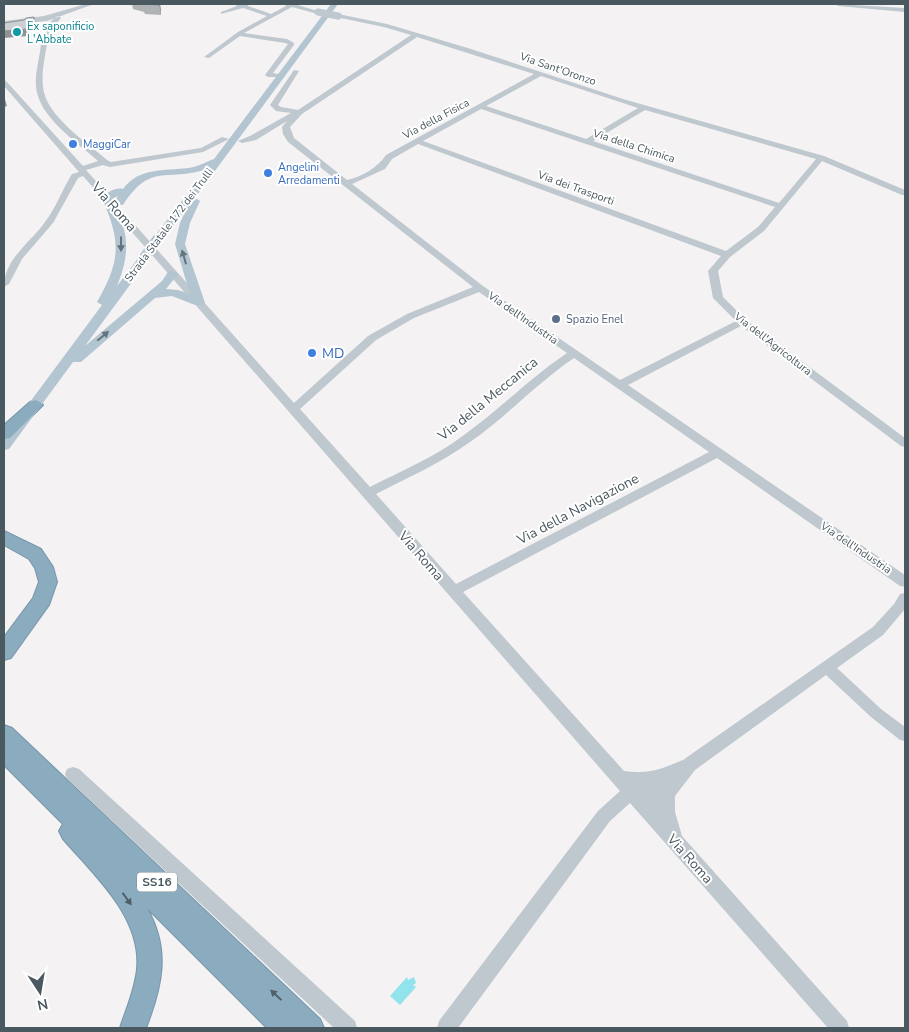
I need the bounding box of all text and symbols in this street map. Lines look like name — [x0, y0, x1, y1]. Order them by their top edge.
place label: Ex saponificio L'Abbate — [27, 19, 94, 47]
marker: Ex saponificio L'Abbate — [11, 26, 23, 38]
street label: Via Sant'Oronzo — [517, 49, 598, 89]
street label: Via della Fisica — [399, 95, 472, 143]
street label: Via della Chimica — [590, 125, 677, 166]
place label: MaggiCar — [83, 137, 131, 152]
marker: MaggiCar — [67, 138, 79, 150]
place label: Angelini Arredamenti — [278, 160, 340, 188]
street label: Strada Statale 172 dei Trulli — [121, 165, 217, 285]
marker: Angelini Arredamenti — [262, 167, 274, 179]
street label: Via dei Trasporti — [535, 167, 616, 209]
street label: Via Roma — [86, 177, 141, 236]
one-way arrow — [117, 236, 125, 252]
one-way arrow — [180, 250, 188, 265]
street label: Via dell'Industria — [484, 288, 561, 348]
street label: Via dell'Agricoltura — [730, 308, 815, 379]
place label: Spazio Enel — [566, 312, 624, 327]
marker: Spazio Enel — [550, 313, 562, 325]
one-way arrow — [97, 331, 109, 342]
place label: MD — [322, 344, 344, 363]
marker: MD — [306, 347, 318, 359]
street label: Via della Meccanica — [433, 353, 542, 446]
street label: Via della Navigazione — [513, 469, 642, 550]
street label: Via dell'Industria — [817, 518, 895, 577]
street label: Via Roma — [393, 526, 448, 585]
street label: Via Roma — [662, 829, 717, 888]
road number: SS16 — [137, 872, 177, 892]
one-way arrow — [122, 892, 133, 905]
north arrow — [15, 967, 65, 1017]
one-way arrow — [270, 989, 282, 1001]
text: N — [35, 994, 50, 1015]

